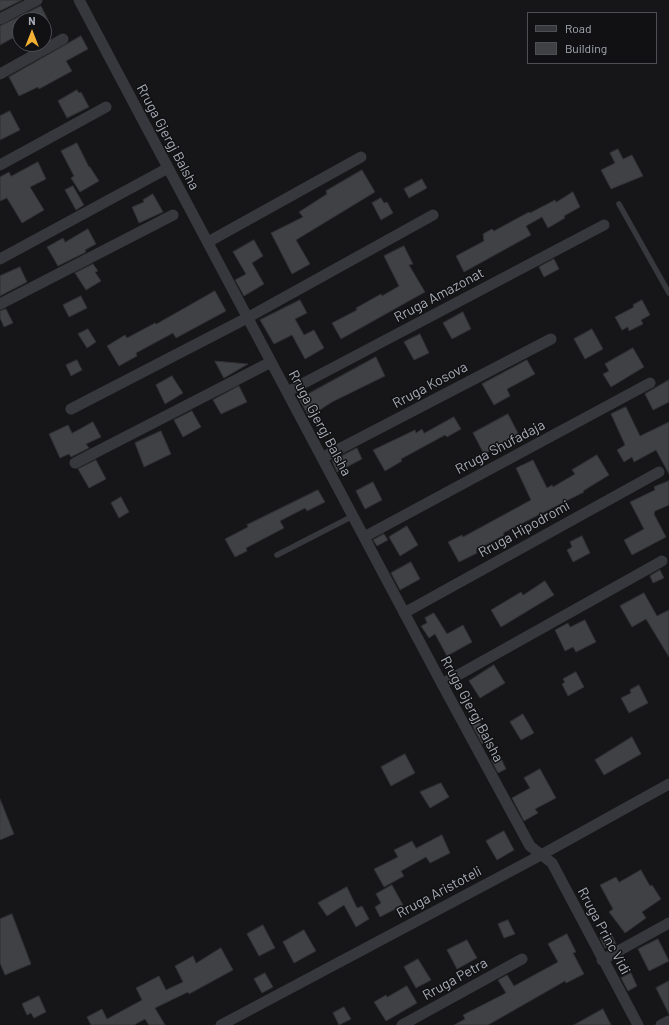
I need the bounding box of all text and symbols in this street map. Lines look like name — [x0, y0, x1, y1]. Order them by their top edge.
north arrow — [12, 12, 52, 52]
legend — [527, 12, 657, 64]
text: N — [28, 14, 36, 27]
text: Road — [565, 21, 592, 35]
text: Building — [565, 41, 607, 55]
street label: Rruga Gjergj Balsha — [133, 81, 203, 193]
street label: Rruga Amazonat — [391, 264, 487, 326]
street label: Rruga Kosova — [390, 358, 470, 412]
street label: Rruga Gjergj Balsha — [285, 367, 355, 479]
street label: Rruga Shufadaja — [452, 416, 548, 478]
street label: Rruga Hipodromi — [475, 497, 573, 561]
street label: Rruga Gjergj Balsha — [437, 653, 507, 765]
street label: Rruga Aristoteli — [394, 863, 484, 921]
street label: Rruga Princ Vidi — [574, 885, 634, 977]
street label: Rruga Petra — [420, 954, 490, 1004]

